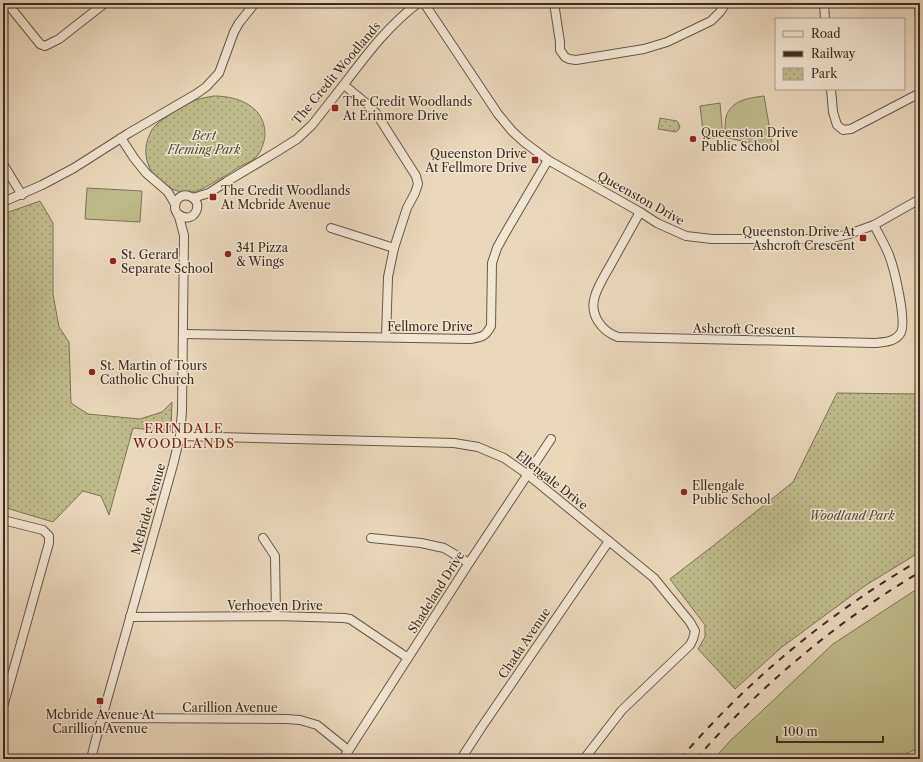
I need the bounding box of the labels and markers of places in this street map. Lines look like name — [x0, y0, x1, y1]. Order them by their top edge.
place label: The Credit Woodlands At Erinmore Drive — [342, 94, 472, 123]
marker: The Credit Woodlands At Erinmore Drive — [330, 103, 340, 113]
place label: Queenston Drive Public School — [701, 125, 798, 154]
marker: Queenston Drive Public School — [688, 134, 698, 144]
place label: Queenston Drive At Fellmore Drive — [424, 146, 527, 175]
marker: Queenston Drive At Fellmore Drive — [530, 155, 540, 165]
place label: The Credit Woodlands At Mcbride Avenue — [220, 183, 350, 212]
marker: The Credit Woodlands At Mcbride Avenue — [208, 192, 218, 202]
place label: Queenston Drive At Ashcroft Crescent — [742, 224, 856, 253]
marker: Queenston Drive At Ashcroft Crescent — [858, 233, 868, 243]
place label: 341 Pizza & Wings — [236, 240, 289, 269]
place label: St. Gerard Separate School — [121, 247, 214, 276]
marker: 341 Pizza & Wings — [223, 249, 233, 259]
marker: St. Gerard Separate School — [108, 256, 118, 266]
place label: St. Martin of Tours Catholic Church — [100, 358, 207, 387]
marker: St. Martin of Tours Catholic Church — [87, 367, 97, 377]
place label: Ellengale Public School — [692, 478, 771, 507]
marker: Ellengale Public School — [679, 487, 689, 497]
marker: Mcbride Avenue At Carillion Avenue — [95, 696, 105, 706]
place label: Mcbride Avenue At Carillion Avenue — [45, 707, 155, 736]

